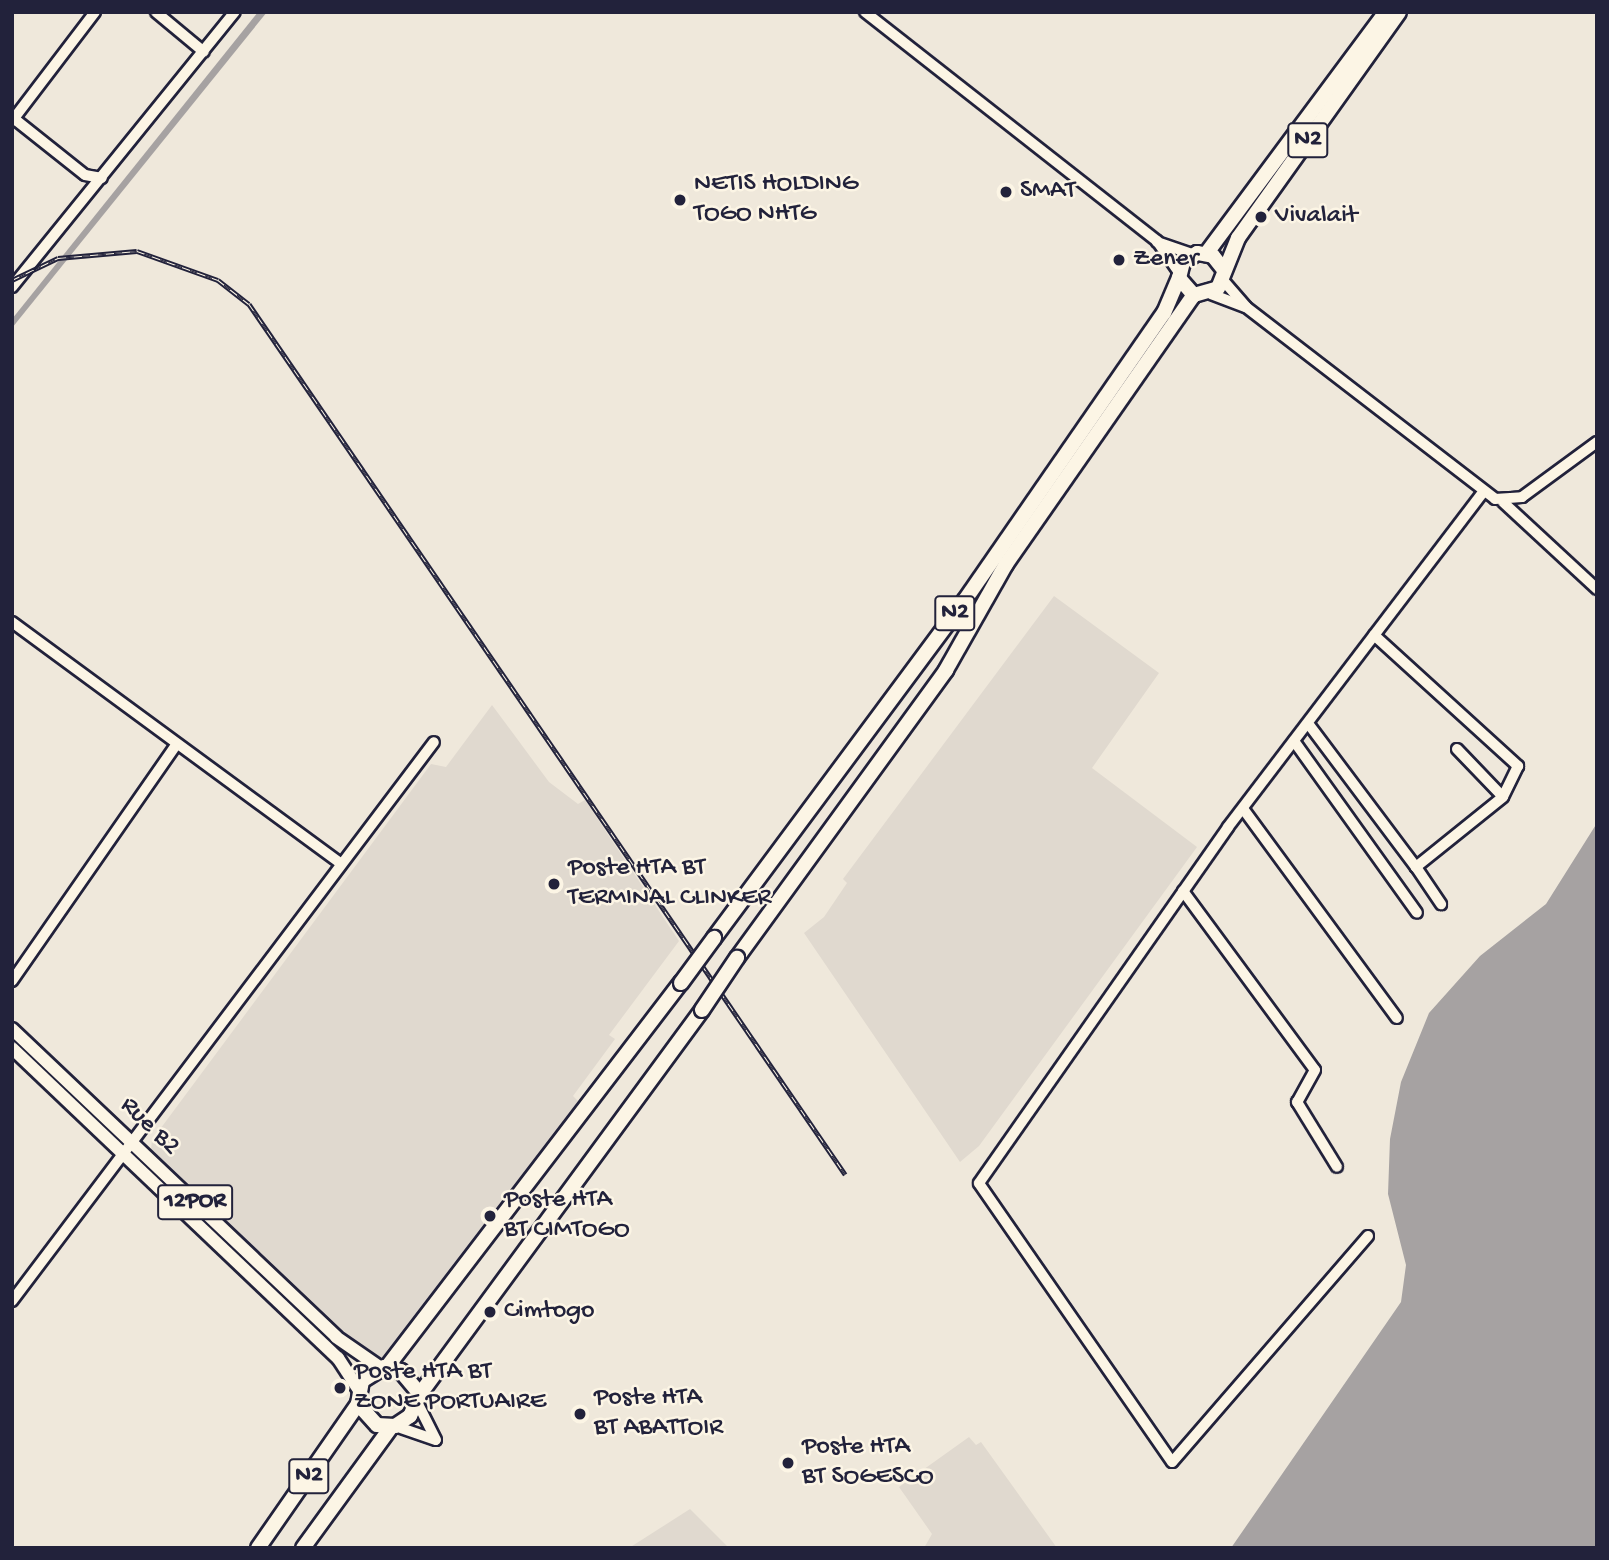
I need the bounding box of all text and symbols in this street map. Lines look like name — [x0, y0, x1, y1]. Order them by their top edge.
road number: N2 — [1287, 120, 1329, 160]
place label: NETIS HOLDING TOGO NHTG — [694, 169, 858, 230]
place label: SMAT — [1020, 176, 1075, 208]
marker: SMAT — [998, 184, 1014, 200]
marker: NETIS HOLDING TOGO NHTG — [672, 192, 688, 208]
place label: Vivalait — [1275, 201, 1357, 233]
marker: Vivalait — [1253, 209, 1269, 225]
place label: Zener — [1133, 244, 1198, 276]
marker: Zener — [1111, 252, 1127, 268]
road number: N2 — [934, 592, 976, 634]
place label: Poste HTA BT TERMINAL CLINKER — [568, 853, 771, 914]
marker: Poste HTA BT TERMINAL CLINKER — [546, 876, 562, 892]
street label: Rue B2 — [112, 1091, 186, 1163]
road number: 12POR — [156, 1182, 234, 1222]
place label: Poste HTA BT CIMTOGO — [504, 1185, 630, 1246]
marker: Poste HTA BT CIMTOGO — [482, 1208, 498, 1224]
place label: Cimtogo — [504, 1296, 595, 1328]
marker: Cimtogo — [482, 1304, 498, 1320]
place label: Poste HTA BT ZONE PORTUAIRE — [354, 1357, 546, 1418]
marker: Poste HTA BT ZONE PORTUAIRE — [332, 1380, 348, 1396]
place label: Poste HTA BT ABATTOIR — [594, 1383, 723, 1444]
marker: Poste HTA BT ABATTOIR — [572, 1406, 588, 1422]
place label: Poste HTA BT SOGESCO — [802, 1432, 934, 1494]
marker: Poste HTA BT SOGESCO — [780, 1455, 796, 1471]
road number: N2 — [288, 1456, 330, 1496]

